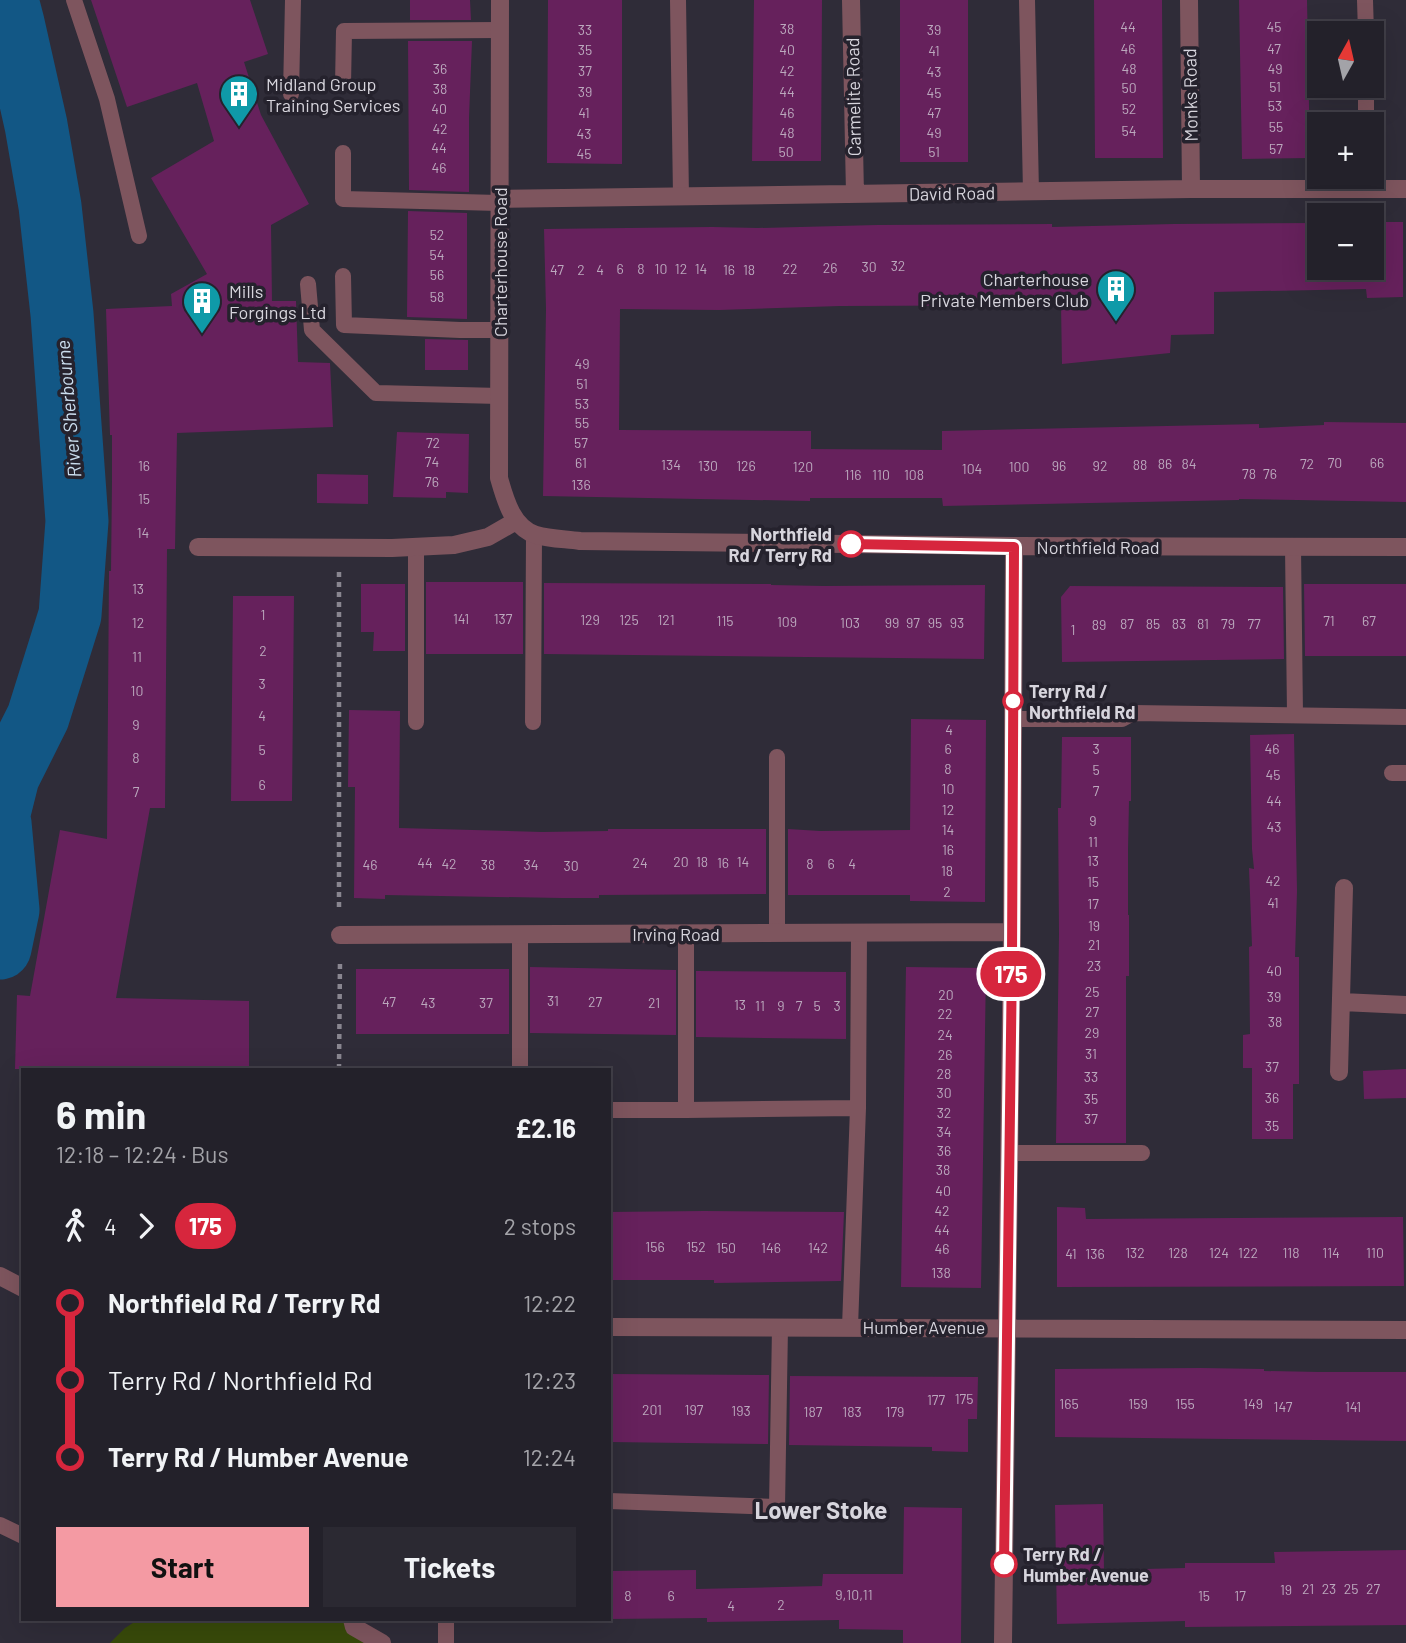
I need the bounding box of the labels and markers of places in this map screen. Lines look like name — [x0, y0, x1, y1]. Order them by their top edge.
building icon: Midland Group Training Services — [218, 73, 260, 128]
place label: Midland Group Training Services — [266, 73, 401, 116]
place label: Charterhouse Private Members Club — [920, 268, 1089, 311]
building icon: Charterhouse Private Members Club — [1095, 268, 1137, 323]
building icon: Mills Forgings Ltd — [181, 280, 223, 335]
place label: Mills Forgings Ltd — [229, 280, 326, 323]
place label: Northfield Rd / Terry Rd — [729, 523, 832, 566]
marker: Northfield Rd / Terry Rd — [838, 531, 864, 557]
place label: Terry Rd / Northfield Rd — [1029, 680, 1135, 723]
marker: Terry Rd / Northfield Rd — [1003, 691, 1023, 711]
place label: Terry Rd / Humber Avenue — [1023, 1543, 1149, 1586]
marker: Terry Rd / Humber Avenue — [991, 1551, 1017, 1577]

